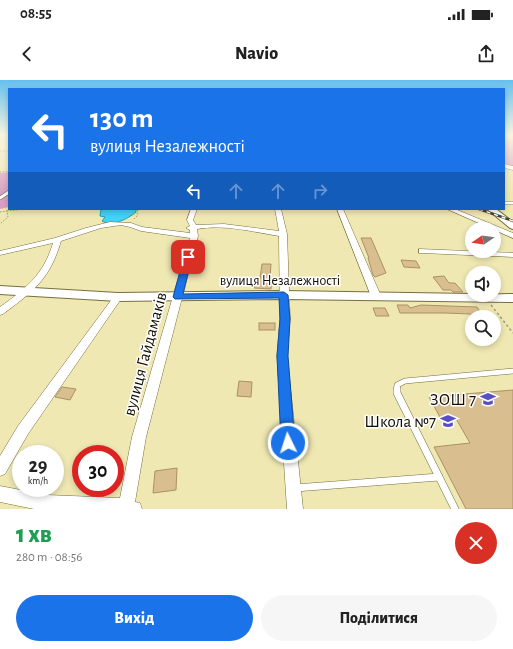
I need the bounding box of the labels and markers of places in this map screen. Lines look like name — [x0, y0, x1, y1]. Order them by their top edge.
pin — [171, 240, 205, 274]
school or university icon: ЗОШ 7 — [479, 390, 497, 408]
place label: ЗОШ 7 — [430, 391, 476, 408]
school or university icon: Школа №7 — [439, 412, 457, 430]
place label: Школа №7 — [364, 413, 436, 430]

